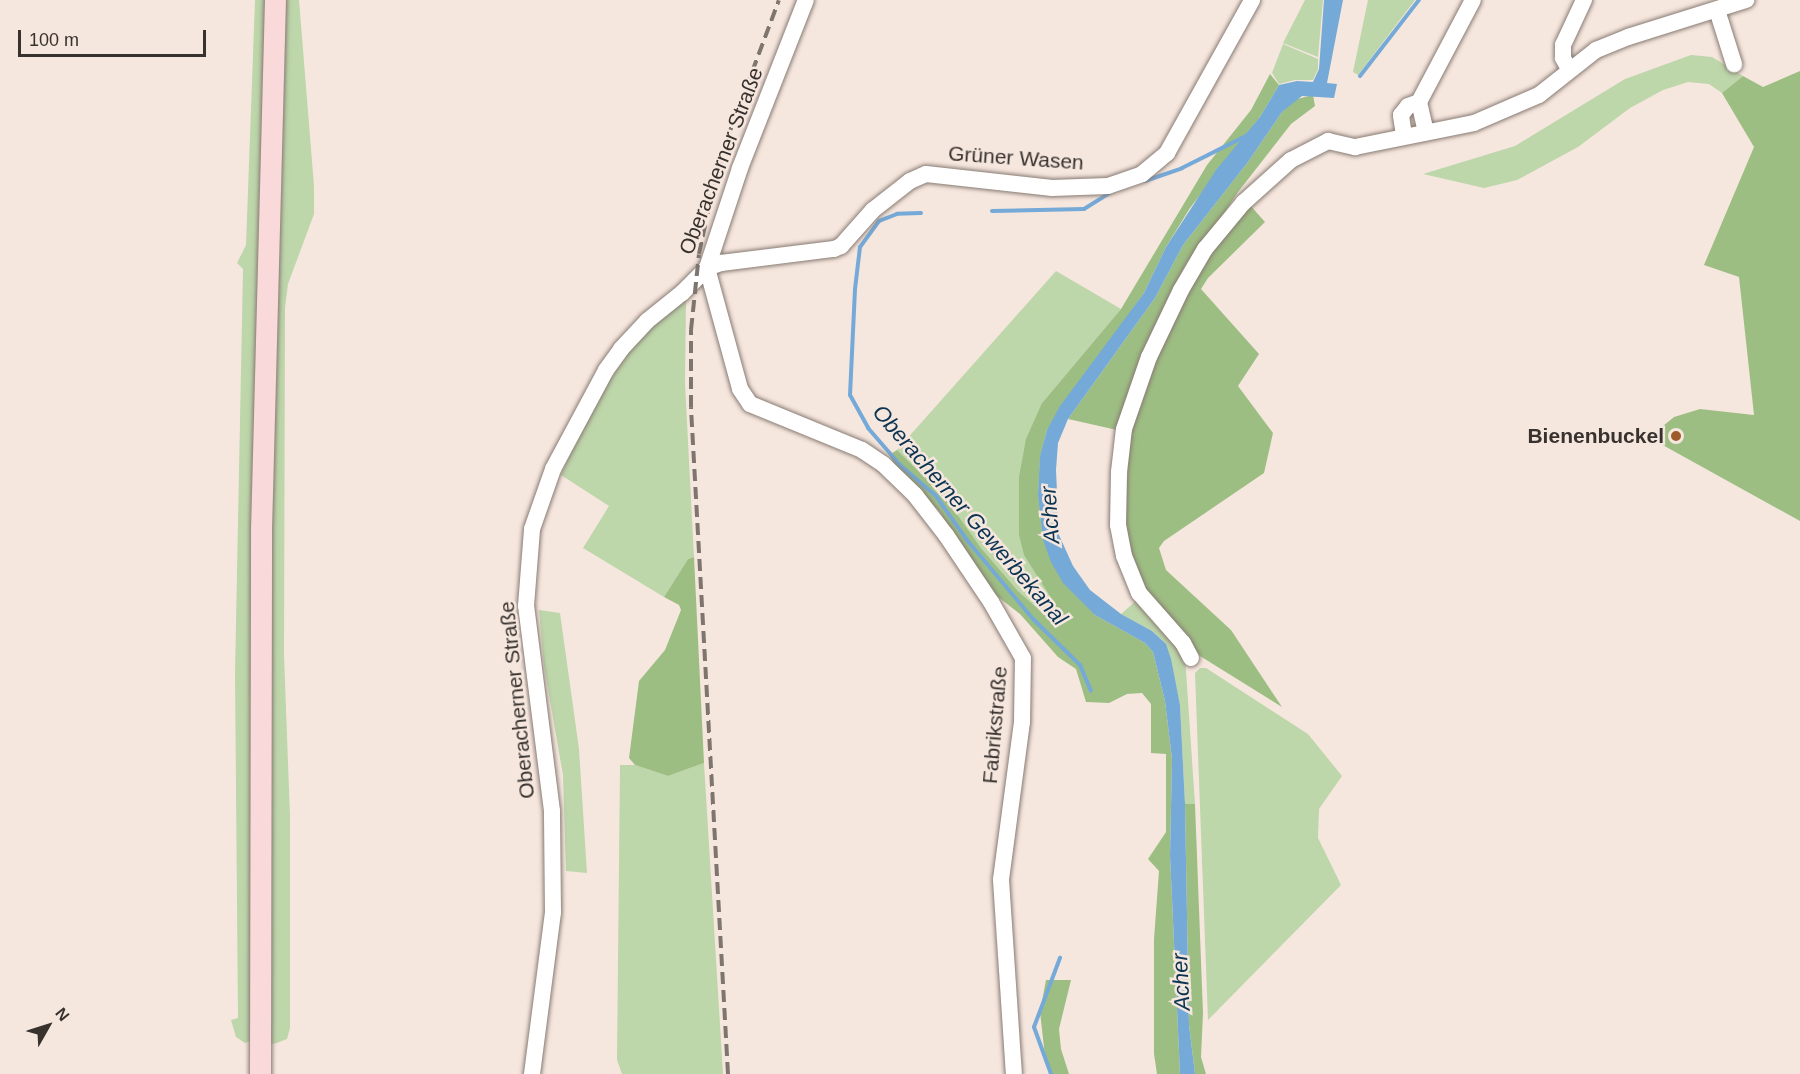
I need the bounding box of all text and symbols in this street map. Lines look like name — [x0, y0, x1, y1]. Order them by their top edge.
scale bar — [21, 18, 208, 56]
text: 100 m — [29, 30, 79, 50]
street label: Oberacherner Straße — [674, 64, 768, 258]
street label: Grüner Wasen — [947, 141, 1085, 175]
water label: Oberacherner Gewerbekanal — [867, 399, 1073, 631]
place label: Bienenbuckel — [1527, 423, 1664, 449]
marker: Bienenbuckel — [1669, 429, 1683, 443]
water label: Acher — [1035, 485, 1065, 545]
street label: Oberacherner Straße — [494, 600, 540, 800]
street label: Fabrikstraße — [977, 665, 1013, 785]
water label: Acher — [1166, 953, 1196, 1011]
north arrow — [18, 996, 78, 1056]
text: N — [52, 1005, 73, 1024]

